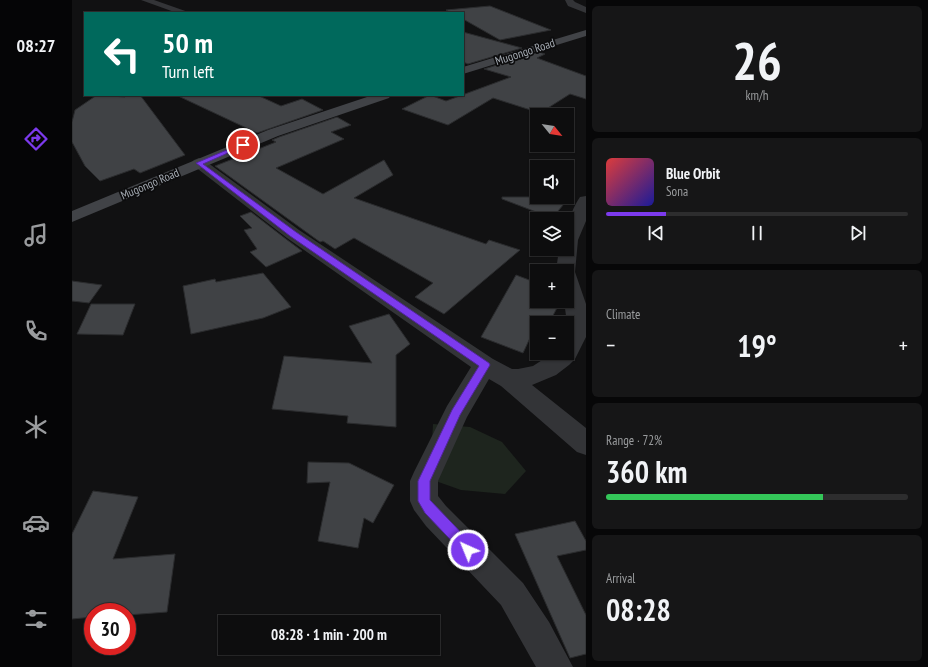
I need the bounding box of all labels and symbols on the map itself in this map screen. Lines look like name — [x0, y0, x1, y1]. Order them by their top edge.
street label: Mugongo Road — [493, 35, 557, 68]
north arrow — [530, 108, 574, 152]
pin — [226, 128, 260, 162]
street label: Mugongo Road — [118, 165, 181, 203]
position arrow — [447, 529, 489, 571]
speed limit sign: 30 — [84, 603, 136, 655]

